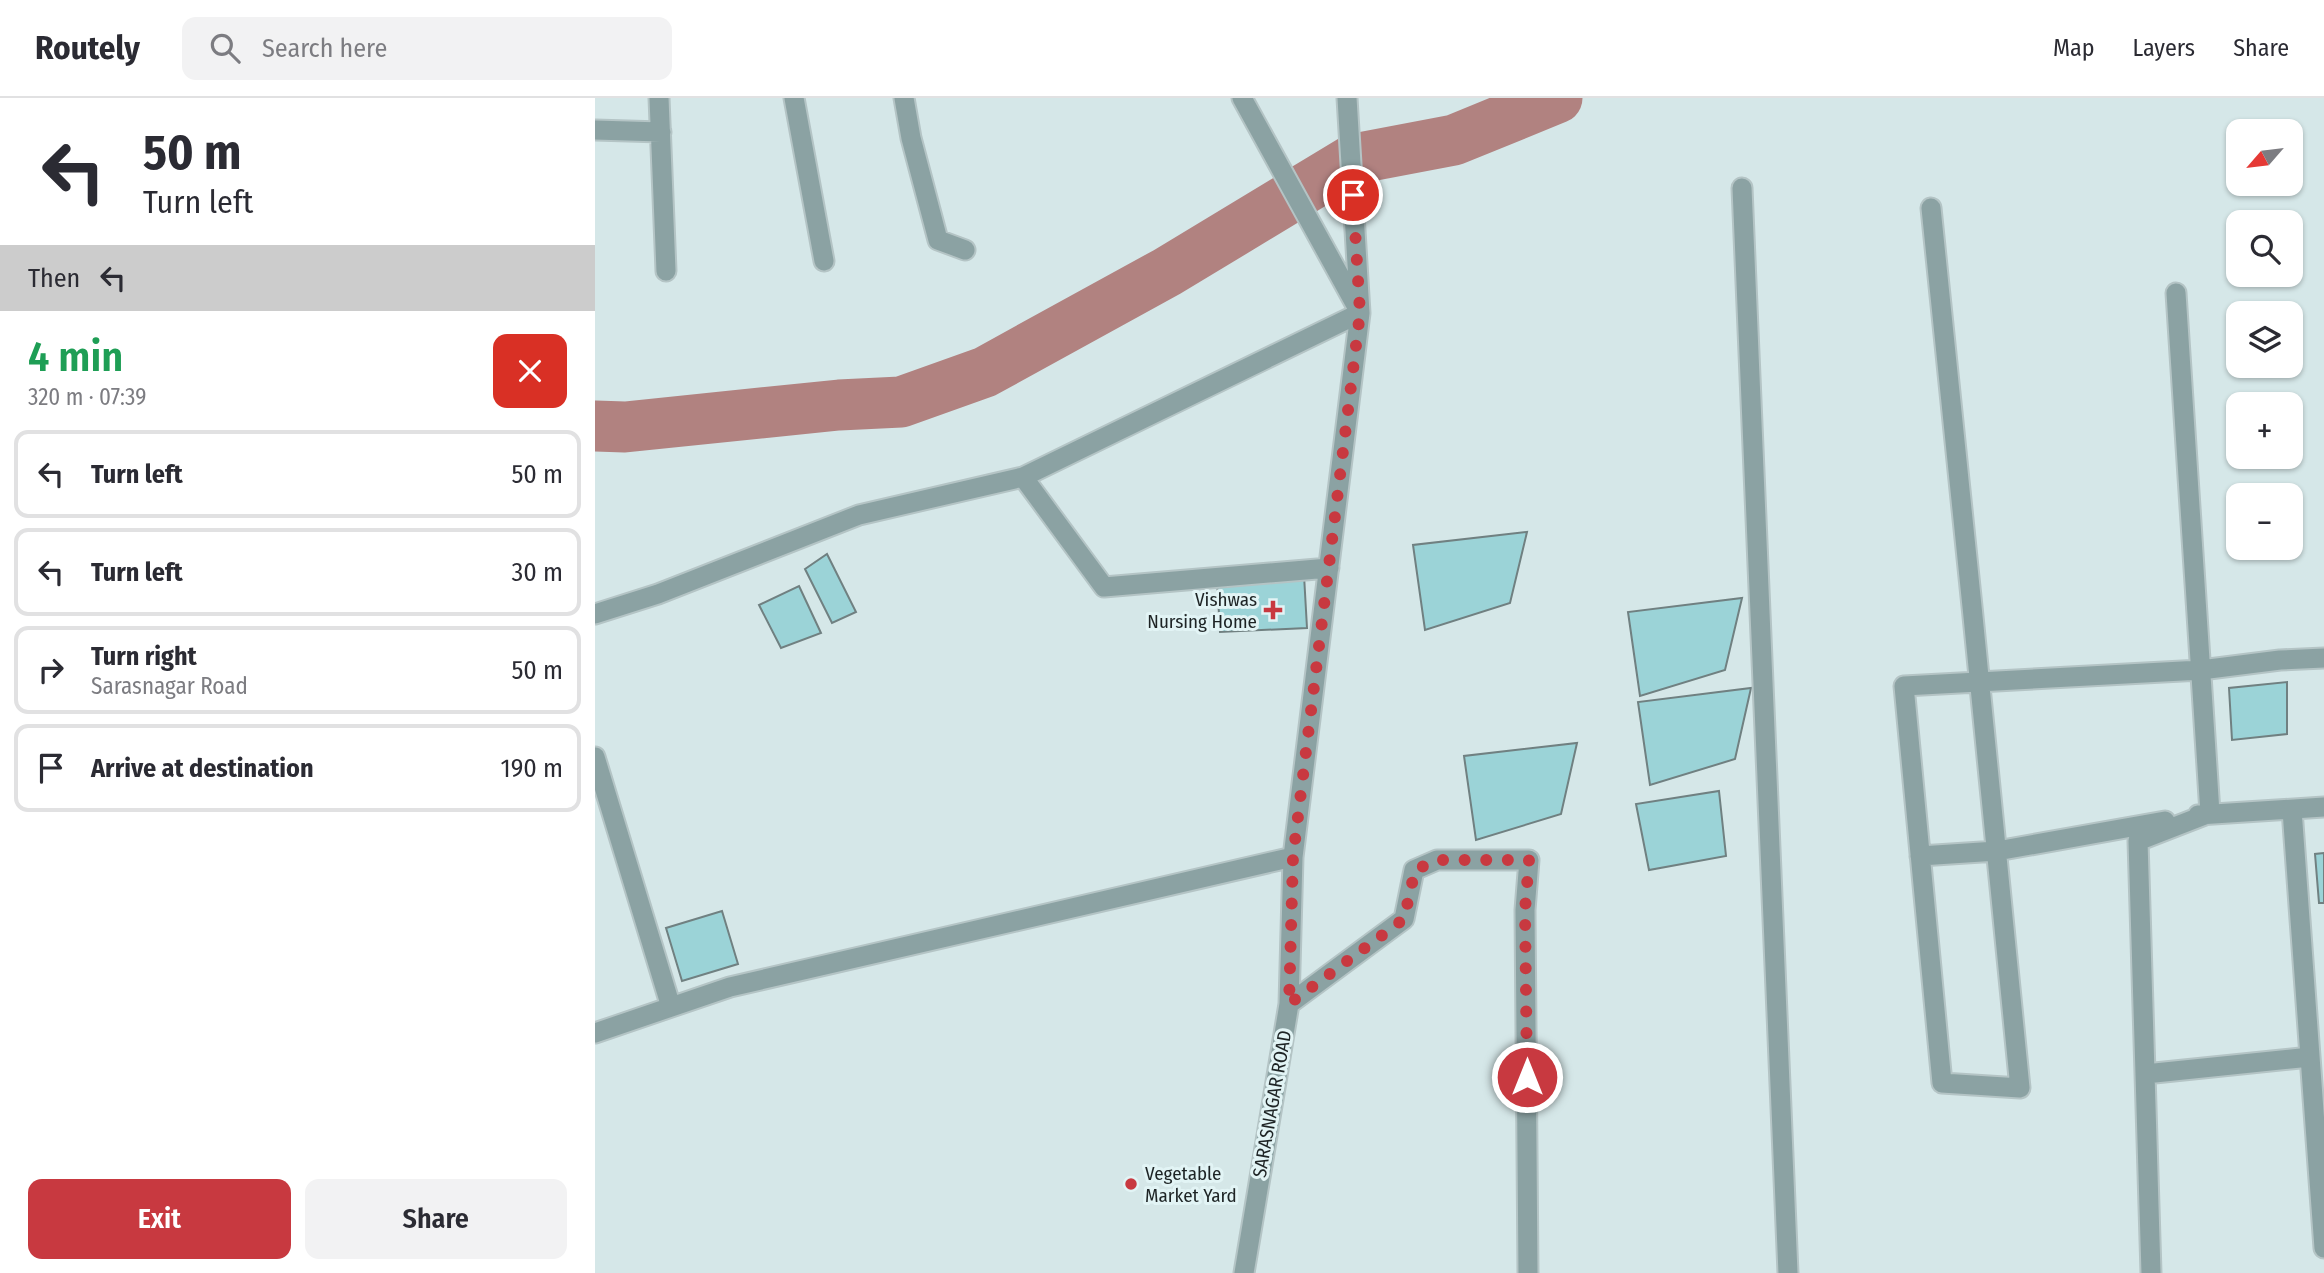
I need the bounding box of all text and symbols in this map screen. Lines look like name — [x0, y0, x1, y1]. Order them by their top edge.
search box — [182, 17, 672, 80]
text: Routely — [35, 28, 140, 68]
icon: search — [206, 29, 244, 67]
text: Search here — [262, 33, 387, 64]
text: Map — [2053, 34, 2095, 62]
text: Layers — [2133, 34, 2195, 62]
text: Share — [2233, 34, 2289, 62]
north arrow — [2226, 119, 2303, 196]
map controls — [2226, 119, 2303, 560]
text: 50 m — [143, 123, 241, 182]
icon: left — [28, 126, 119, 217]
pin — [1323, 165, 1383, 225]
icon: arrive — [1334, 176, 1372, 214]
text: Turn left — [143, 183, 253, 221]
button: search — [2226, 210, 2303, 287]
icon: left — [94, 259, 132, 297]
text: Then — [28, 263, 80, 294]
button: layers — [2226, 301, 2303, 378]
text: 4 min — [28, 332, 123, 382]
button: close — [493, 334, 567, 408]
text: 320 m · 07:39 — [28, 383, 146, 411]
button: + — [2226, 392, 2303, 469]
icon: left — [32, 455, 70, 493]
text: Turn left — [91, 459, 183, 490]
text: 50 m — [511, 459, 563, 490]
button: − — [2226, 483, 2303, 560]
icon: left — [32, 553, 70, 591]
text: Turn left — [91, 557, 183, 588]
text: 30 m — [512, 557, 563, 588]
place label: Vishwas Nursing Home — [1147, 588, 1257, 633]
marker: Vishwas Nursing Home — [1263, 600, 1283, 620]
text: Turn right — [91, 641, 197, 672]
icon: right — [32, 651, 70, 689]
text: 50 m — [511, 655, 563, 686]
text: Sarasnagar Road — [91, 672, 248, 700]
icon: arrive — [32, 749, 70, 787]
text: Arrive at destination — [91, 753, 314, 784]
text: 190 m — [501, 753, 563, 784]
street label: SARASNAGAR ROAD — [1248, 1029, 1296, 1179]
position arrow — [1490, 1040, 1564, 1114]
place label: Vegetable Market Yard — [1145, 1162, 1237, 1207]
marker: Vegetable Market Yard — [1123, 1176, 1139, 1192]
button: Exit — [28, 1179, 291, 1259]
button: Share — [305, 1179, 567, 1259]

